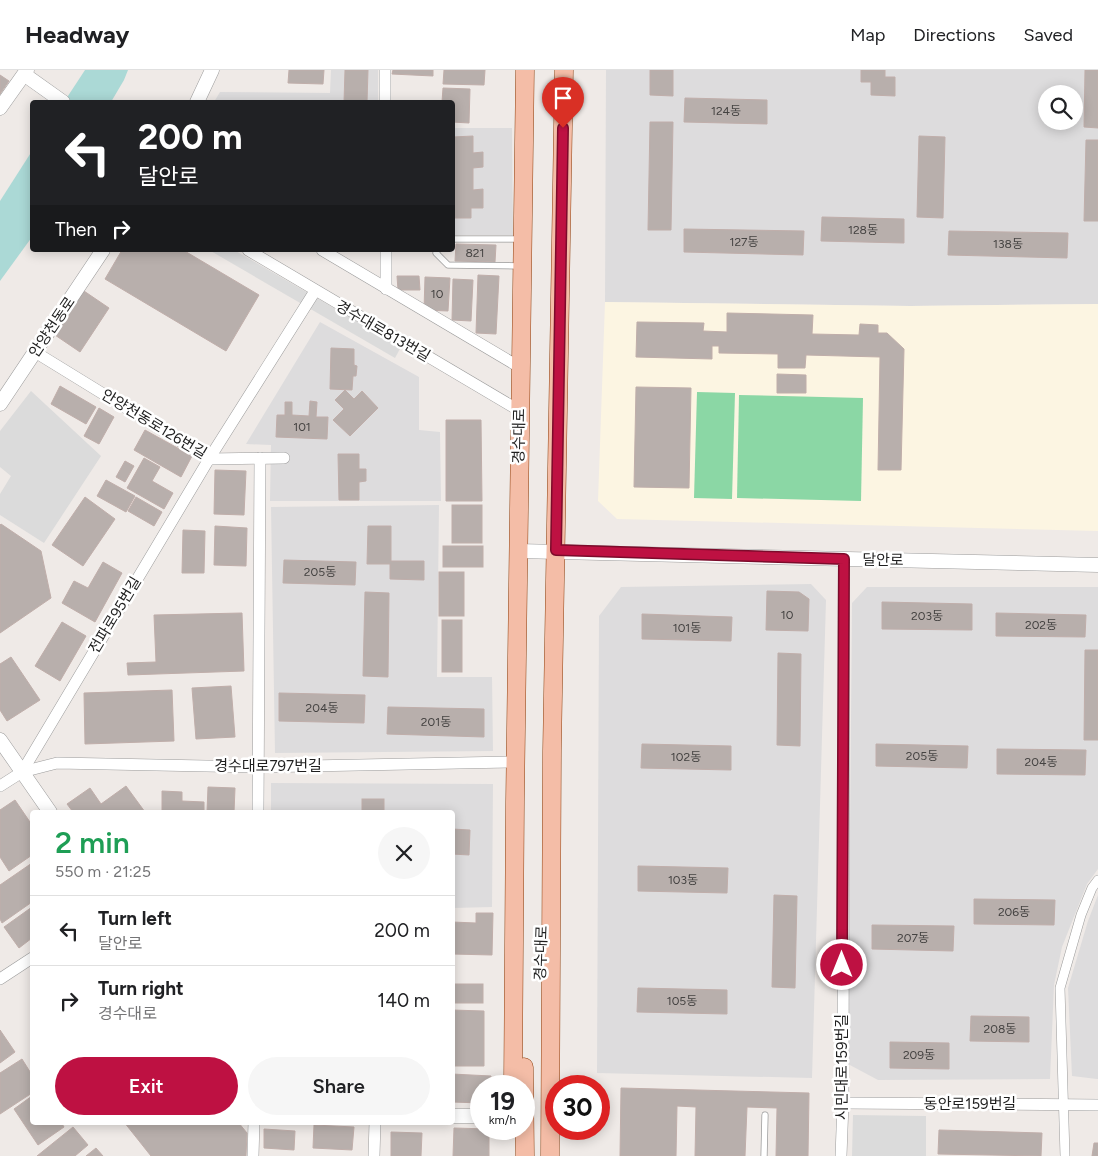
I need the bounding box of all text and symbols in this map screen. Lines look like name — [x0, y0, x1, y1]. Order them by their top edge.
text: Headway — [25, 20, 129, 49]
text: Map — [850, 24, 885, 46]
text: Directions — [913, 24, 995, 46]
text: Saved — [1023, 24, 1073, 46]
pin — [542, 77, 584, 128]
icon: arrive — [549, 84, 577, 112]
map controls — [1038, 85, 1083, 130]
button: search — [1038, 85, 1083, 130]
house number: 124동 — [711, 104, 741, 118]
text: 200 m — [138, 116, 242, 158]
icon: left — [55, 120, 120, 185]
text: 달안로 — [138, 163, 199, 190]
icon: right — [107, 215, 135, 243]
text: Then — [55, 218, 97, 241]
house number: 128동 — [848, 223, 878, 237]
house number: 127동 — [729, 235, 759, 249]
house number: 138동 — [993, 237, 1023, 251]
house number: 821 — [465, 246, 485, 260]
house number: 10 — [431, 287, 444, 301]
street label: 안양천동로 — [25, 293, 79, 361]
street label: 경수대로813번길 — [332, 297, 434, 365]
street label: 안양천동로126번길 — [98, 385, 210, 463]
street label: 경수대로 — [510, 408, 528, 464]
house number: 101 — [293, 420, 311, 434]
street label: 달안로 — [862, 551, 904, 569]
house number: 205동 — [304, 565, 336, 579]
street label: 전파로95번길 — [85, 573, 145, 657]
house number: 10 — [781, 608, 794, 622]
house number: 203동 — [911, 609, 943, 623]
house number: 202동 — [1025, 618, 1057, 632]
house number: 101동 — [673, 621, 701, 635]
house number: 204동 — [306, 701, 338, 715]
house number: 201동 — [421, 715, 451, 729]
house number: 205동 — [906, 749, 938, 763]
house number: 102동 — [671, 750, 701, 764]
house number: 204동 — [1025, 755, 1057, 769]
street label: 경수대로797번길 — [214, 757, 322, 775]
text: 2 min — [55, 824, 130, 861]
button: close — [378, 827, 430, 879]
text: 550 m · 21:25 — [55, 862, 151, 881]
house number: 103동 — [668, 873, 698, 887]
house number: 206동 — [998, 905, 1030, 919]
text: Turn left — [98, 907, 172, 930]
icon: left — [55, 917, 83, 945]
text: 200 m — [374, 919, 430, 942]
street label: 경수대로 — [531, 925, 551, 981]
house number: 207동 — [897, 931, 929, 945]
text: 달안로 — [98, 934, 142, 953]
position arrow — [815, 938, 867, 990]
text: Turn right — [98, 977, 184, 1000]
icon: right — [55, 987, 83, 1015]
text: 140 m — [377, 989, 430, 1012]
house number: 105동 — [667, 994, 697, 1008]
text: 경수대로 — [98, 1004, 157, 1023]
street label: 시민대로159번길 — [833, 1014, 851, 1120]
house number: 208동 — [984, 1022, 1016, 1036]
house number: 209동 — [903, 1048, 935, 1062]
button: Exit — [55, 1057, 238, 1115]
button: Share — [248, 1057, 430, 1115]
speed limit sign: 30 — [545, 1075, 610, 1140]
text: 19 — [490, 1086, 515, 1116]
street label: 동안로159번길 — [924, 1095, 1016, 1113]
text: km/h — [489, 1113, 516, 1127]

